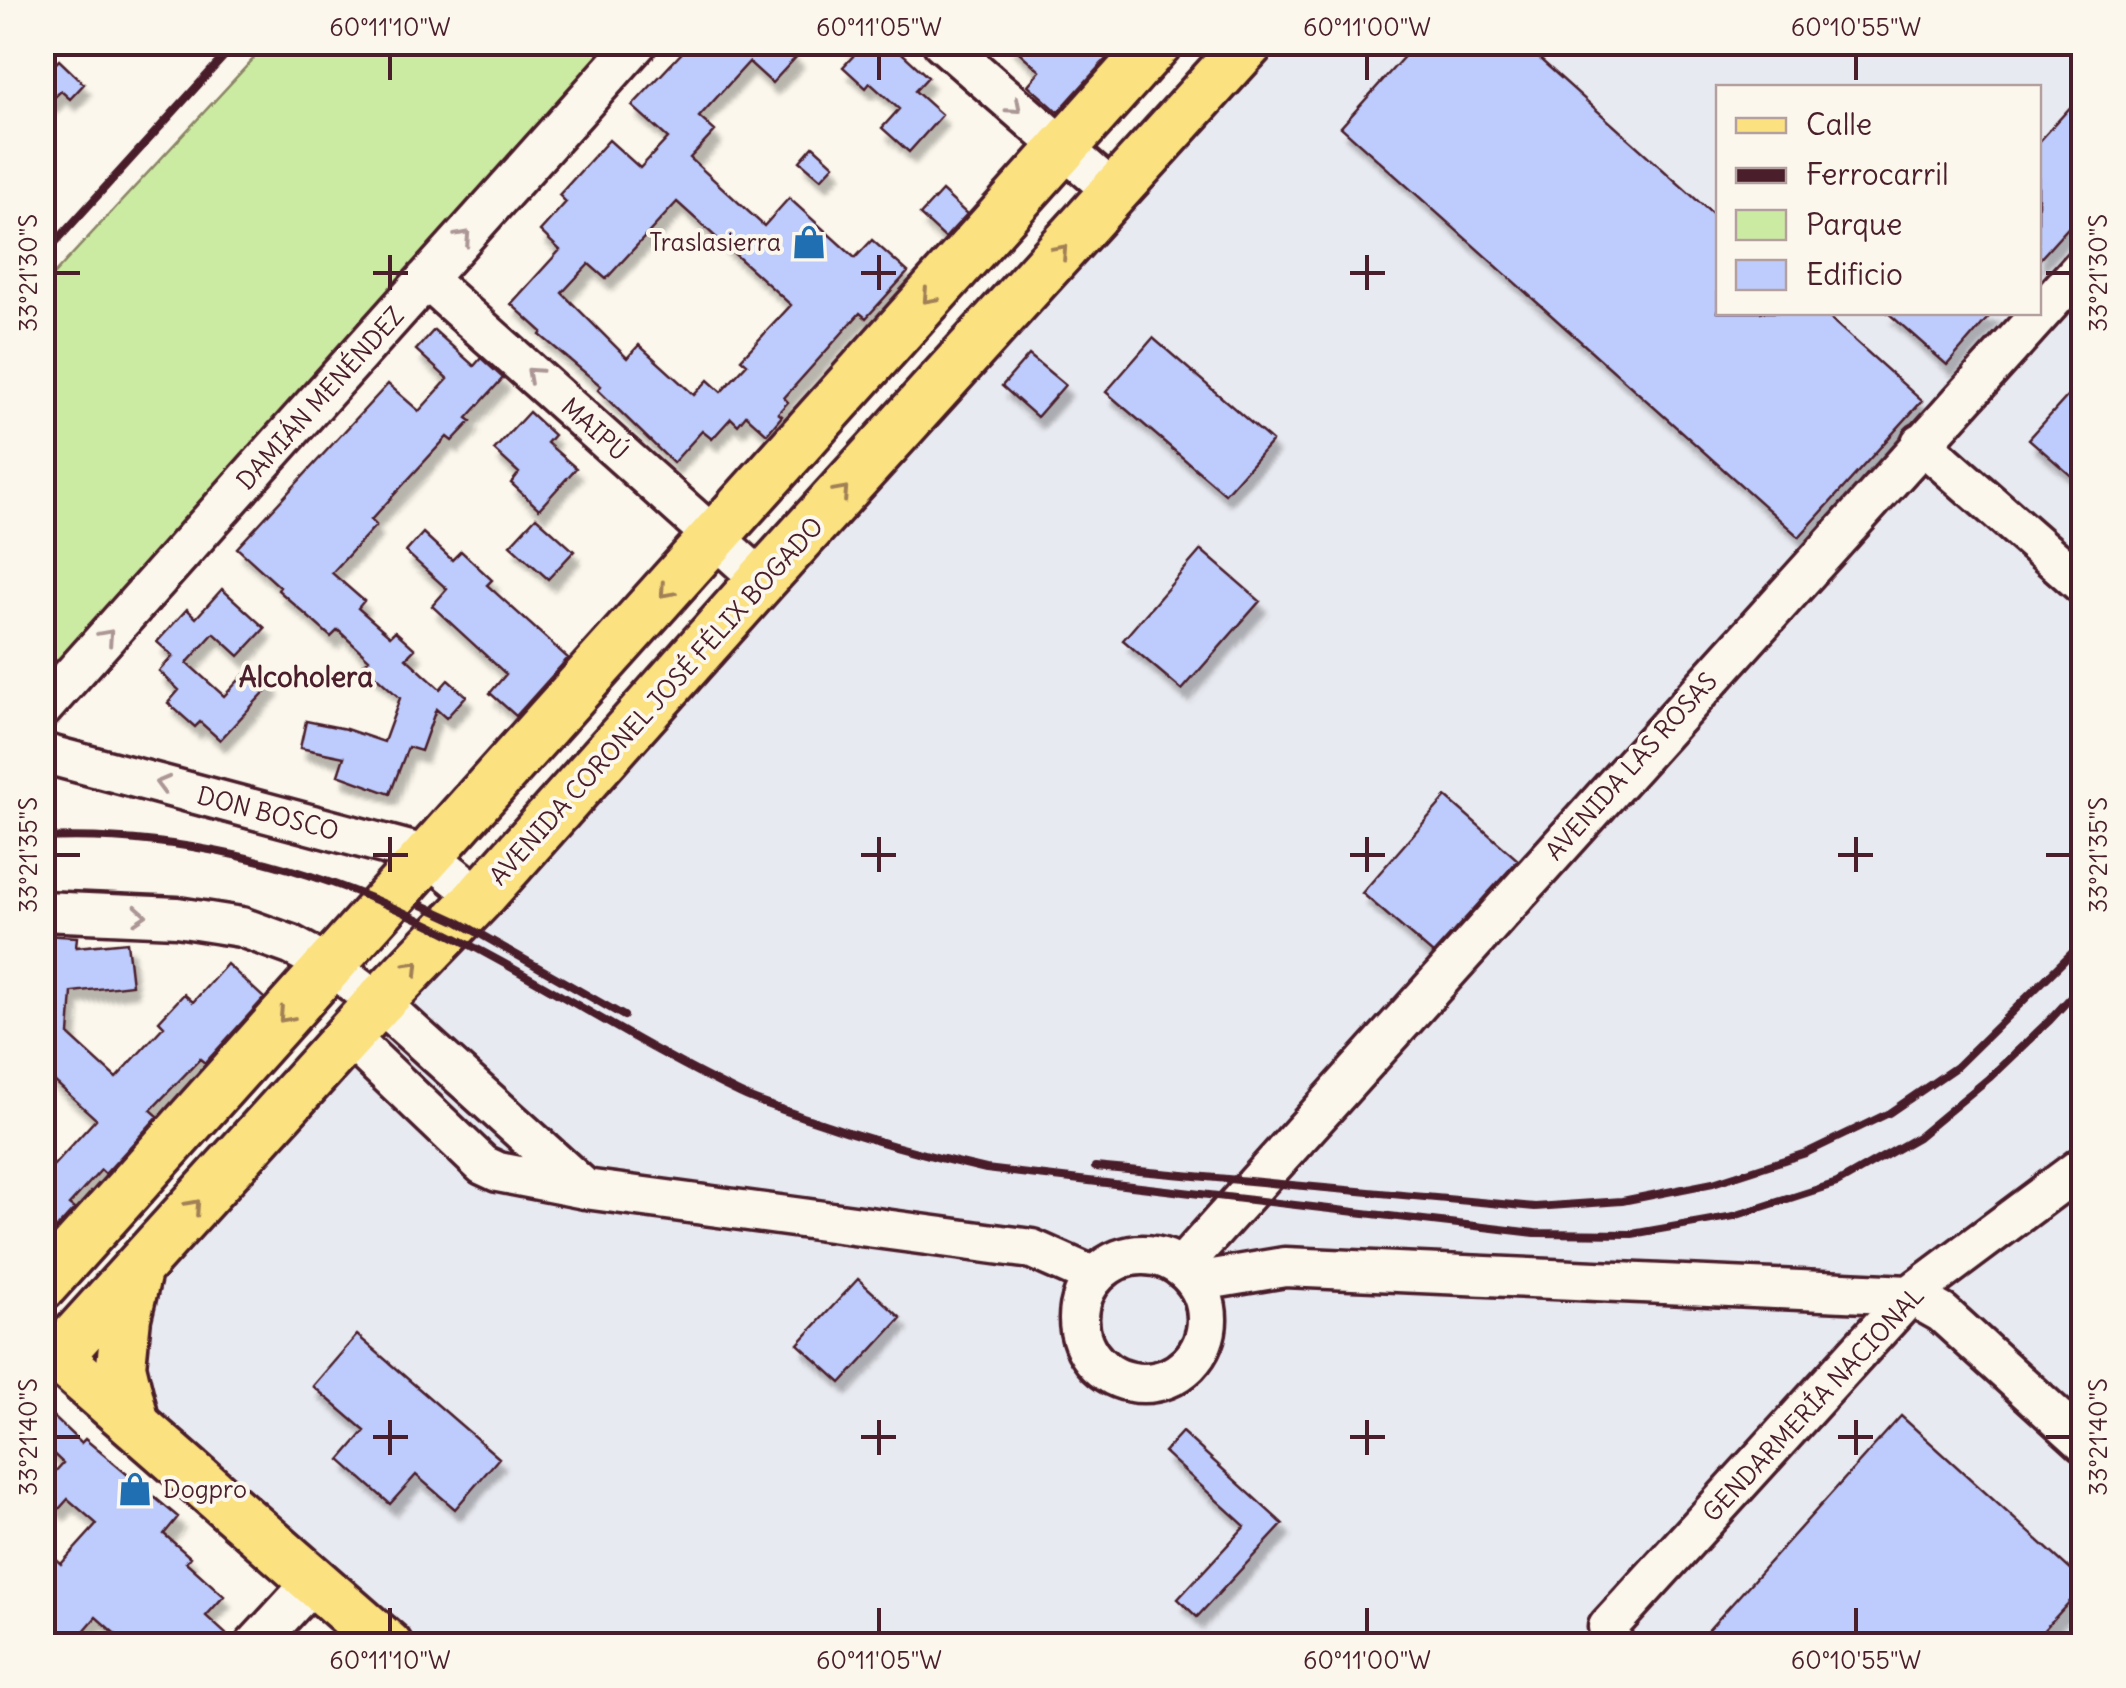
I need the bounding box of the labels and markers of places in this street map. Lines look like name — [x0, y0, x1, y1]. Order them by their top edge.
shop icon: Traslasierra — [790, 223, 828, 261]
place label: Traslasierra — [649, 226, 781, 258]
shop icon: Dogpro — [116, 1470, 154, 1508]
place label: Dogpro — [163, 1473, 247, 1505]

